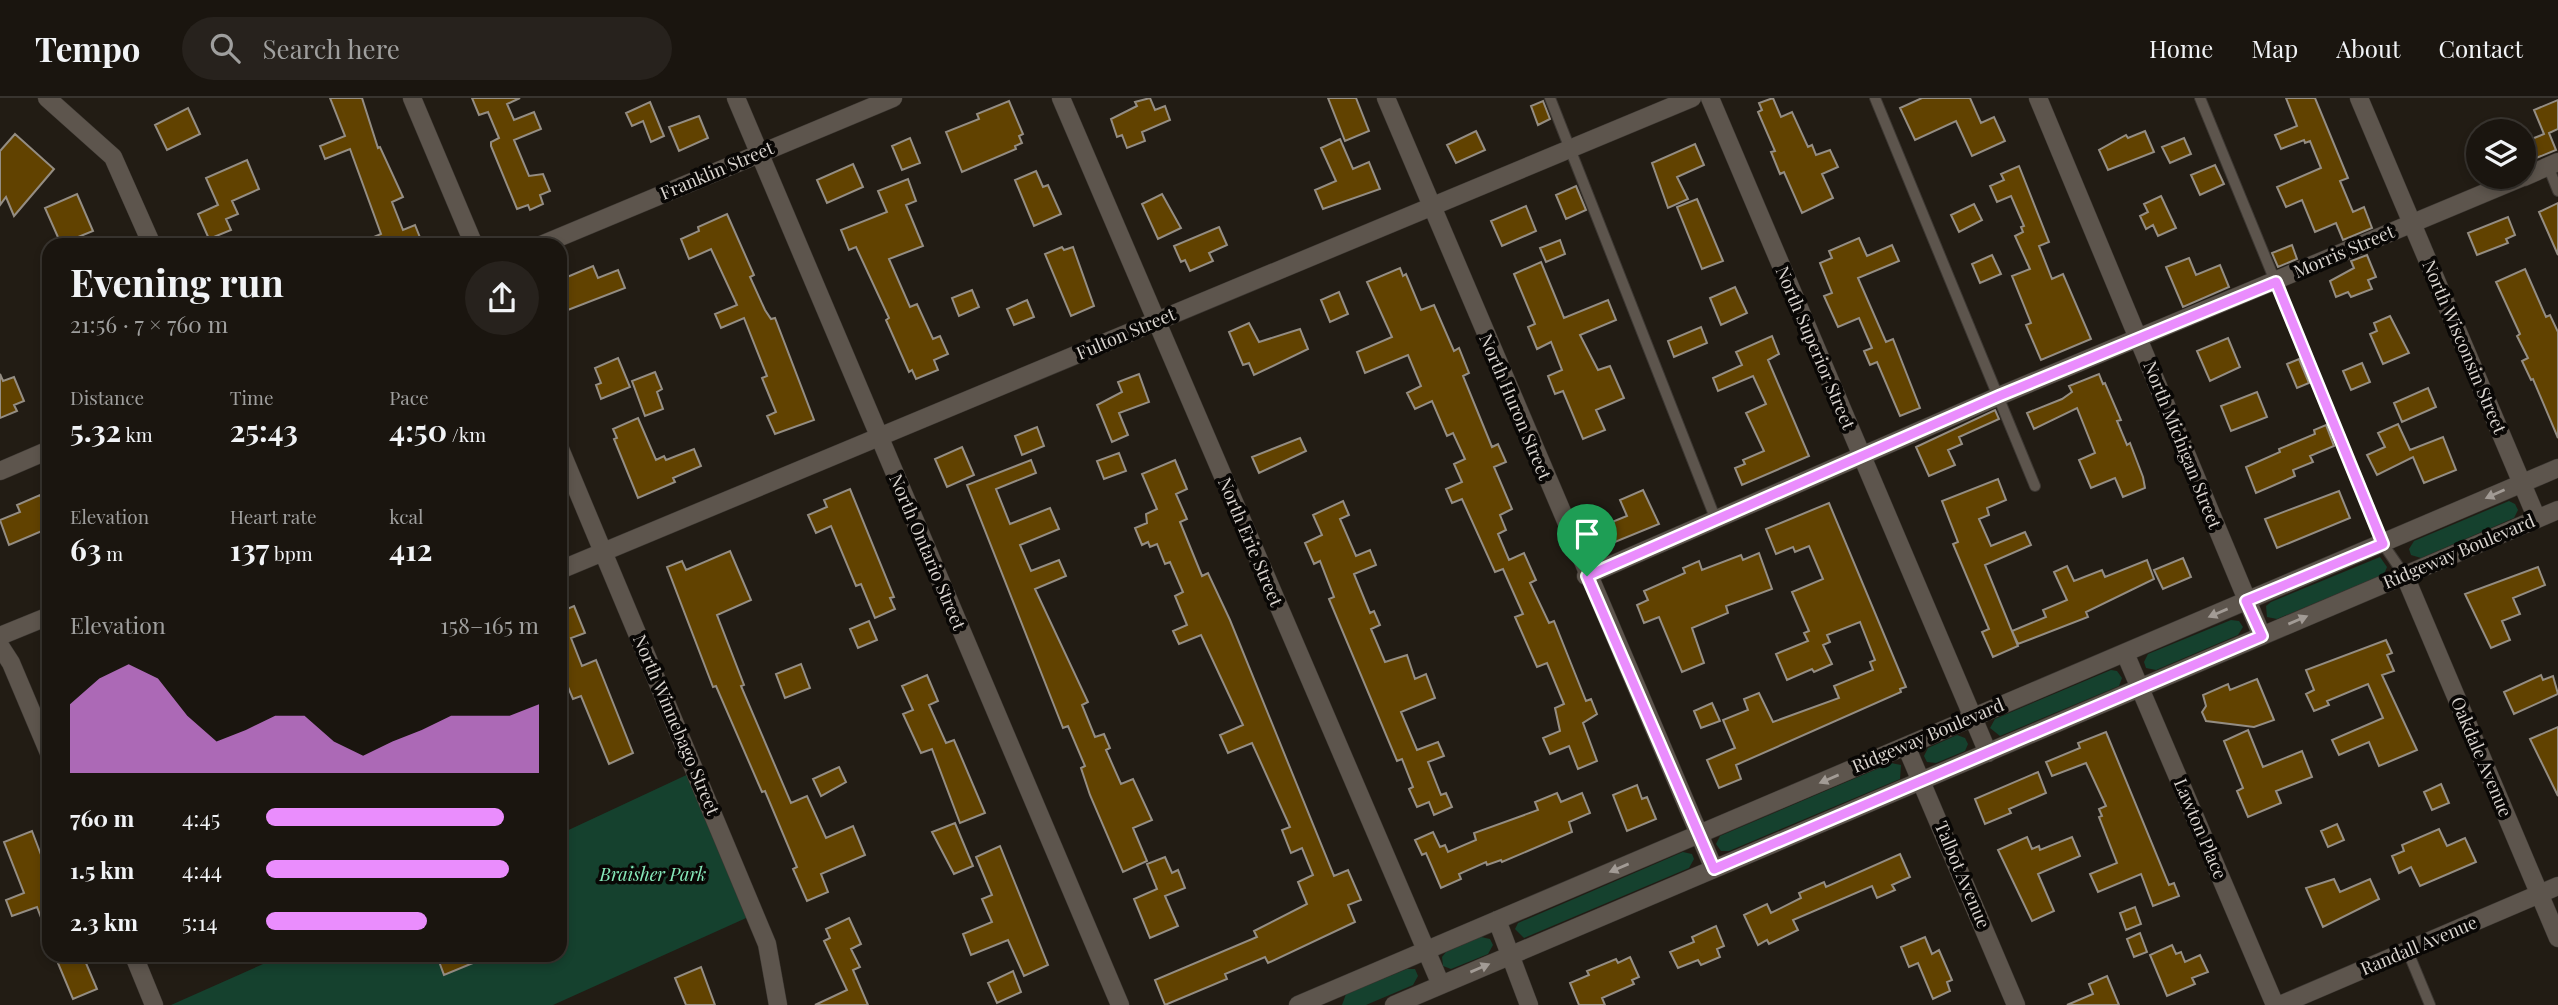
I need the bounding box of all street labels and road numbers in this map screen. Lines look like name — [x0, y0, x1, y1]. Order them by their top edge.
street label: Franklin Street — [656, 135, 778, 205]
street label: Morris Street — [2290, 219, 2398, 283]
street label: North Wisconsin Street — [2417, 256, 2513, 438]
street label: North Superior Street — [1771, 262, 1861, 433]
street label: Fulton Street — [1072, 301, 1179, 365]
street label: North Huron Street — [1474, 330, 1558, 484]
street label: North Michigan Street — [2138, 357, 2228, 533]
street label: North Ontario Street — [884, 470, 972, 634]
street label: North Erie Street — [1213, 473, 1289, 610]
street label: Ridgeway Boulevard — [2379, 508, 2539, 594]
street label: North Winnebago Street — [628, 631, 726, 819]
street label: Ridgeway Boulevard — [1848, 692, 2008, 778]
street label: Oakdale Avenue — [2446, 693, 2518, 820]
street label: Lawton Place — [2169, 775, 2233, 883]
street label: Talbot Avenue — [1930, 817, 1996, 932]
street label: Randall Avenue — [2357, 910, 2481, 980]

